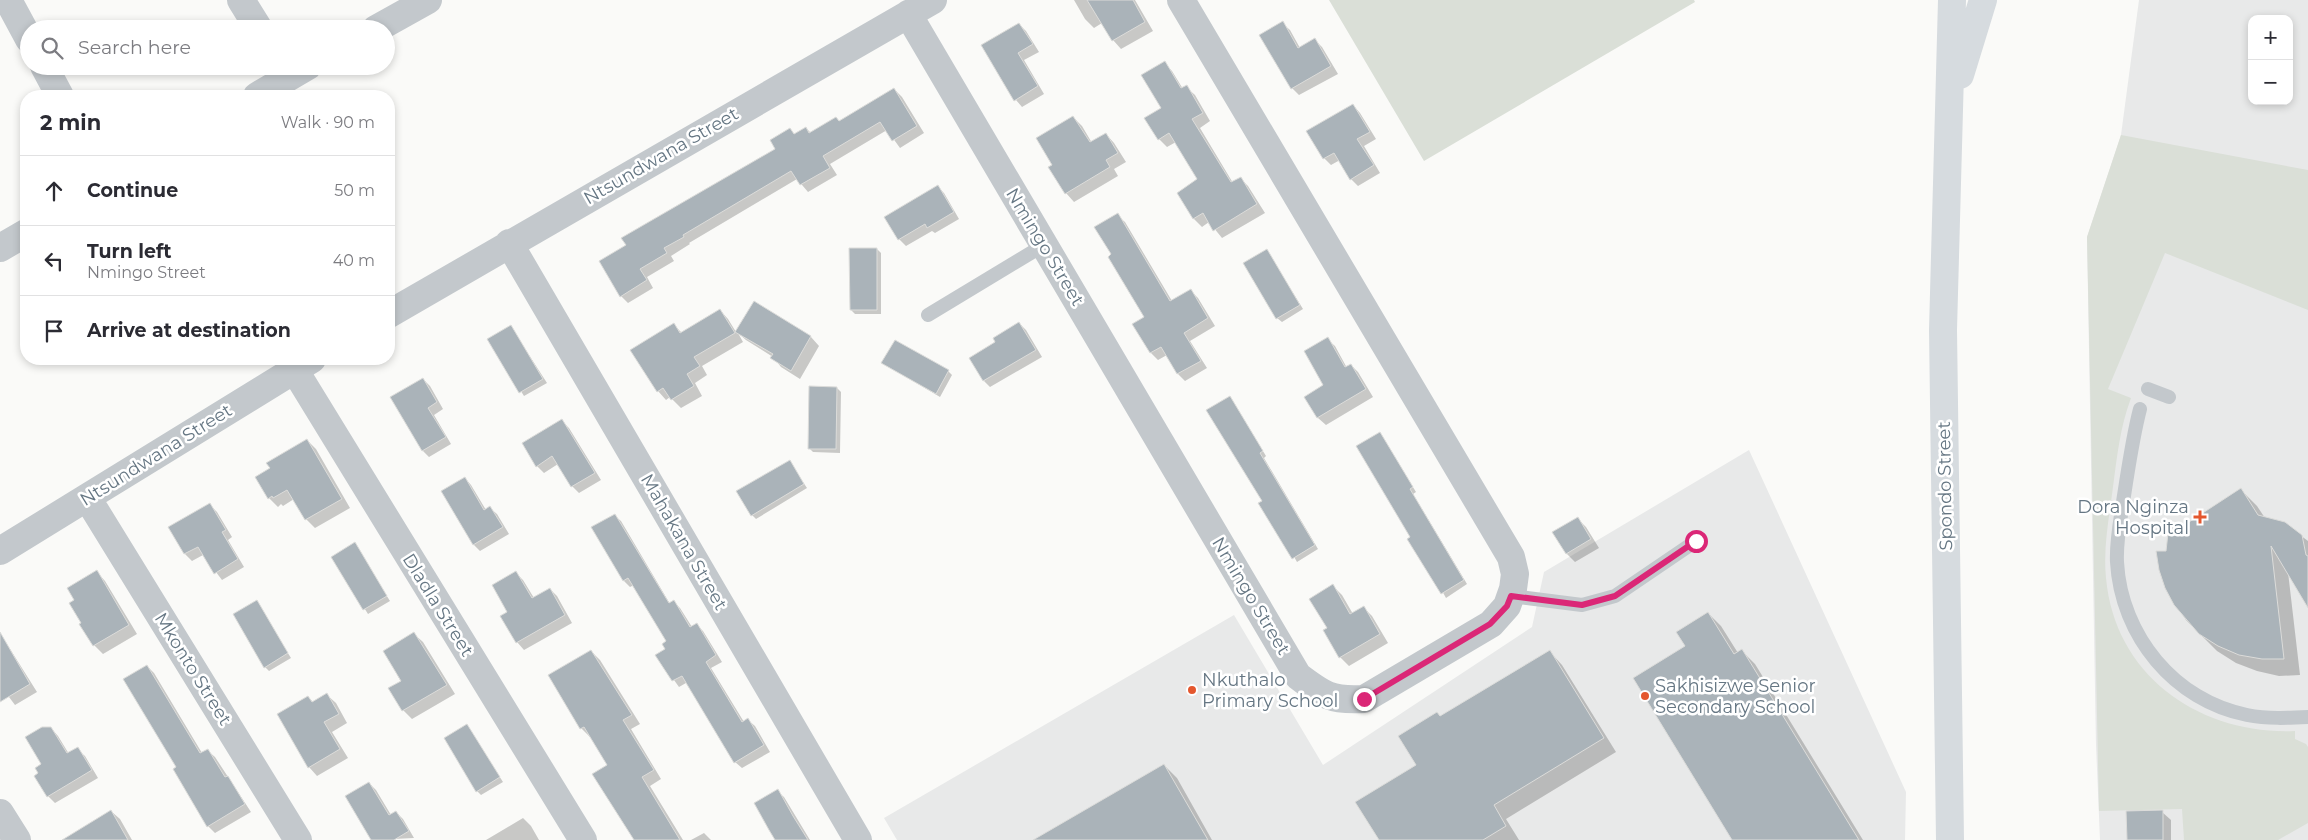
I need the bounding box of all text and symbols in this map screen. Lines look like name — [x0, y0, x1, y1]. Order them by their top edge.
map controls — [2248, 15, 2293, 105]
button: + — [2248, 15, 2293, 60]
search box — [20, 20, 395, 75]
icon: search — [38, 34, 66, 62]
text: Search here — [78, 36, 191, 59]
button: − — [2248, 60, 2293, 105]
street label: Ntsundwana Street — [580, 103, 742, 209]
text: 2 min — [40, 110, 101, 135]
text: Walk · 90 m — [281, 113, 375, 132]
icon: ahead — [40, 177, 68, 205]
text: Continue — [87, 179, 178, 202]
text: 50 m — [334, 181, 375, 200]
street label: Nmingo Street — [1001, 184, 1089, 310]
text: Turn left — [87, 240, 172, 263]
icon: left — [40, 247, 68, 275]
text: 40 m — [333, 251, 375, 270]
text: Nmingo Street — [87, 263, 206, 282]
icon: arrive — [40, 317, 68, 345]
text: Arrive at destination — [87, 319, 291, 342]
street label: Ntsundwana Street — [76, 399, 236, 511]
street label: Spondo Street — [1933, 421, 1957, 551]
street label: Mahakana Street — [636, 470, 732, 614]
place label: Dora Nginza Hospital — [2077, 496, 2189, 539]
marker: Dora Nginza Hospital — [2193, 510, 2207, 524]
route start — [1685, 530, 1708, 553]
street label: Nmingo Street — [1207, 533, 1295, 659]
street label: Dladla Street — [398, 550, 478, 660]
street label: Mkonto Street — [150, 609, 236, 729]
place label: Nkuthalo Primary School — [1202, 669, 1338, 712]
place label: Sakhisizwe Senior Secondary School — [1655, 675, 1816, 718]
marker: Nkuthalo Primary School — [1186, 684, 1198, 696]
route end — [1353, 688, 1376, 711]
marker: Sakhisizwe Senior Secondary School — [1639, 690, 1651, 702]

